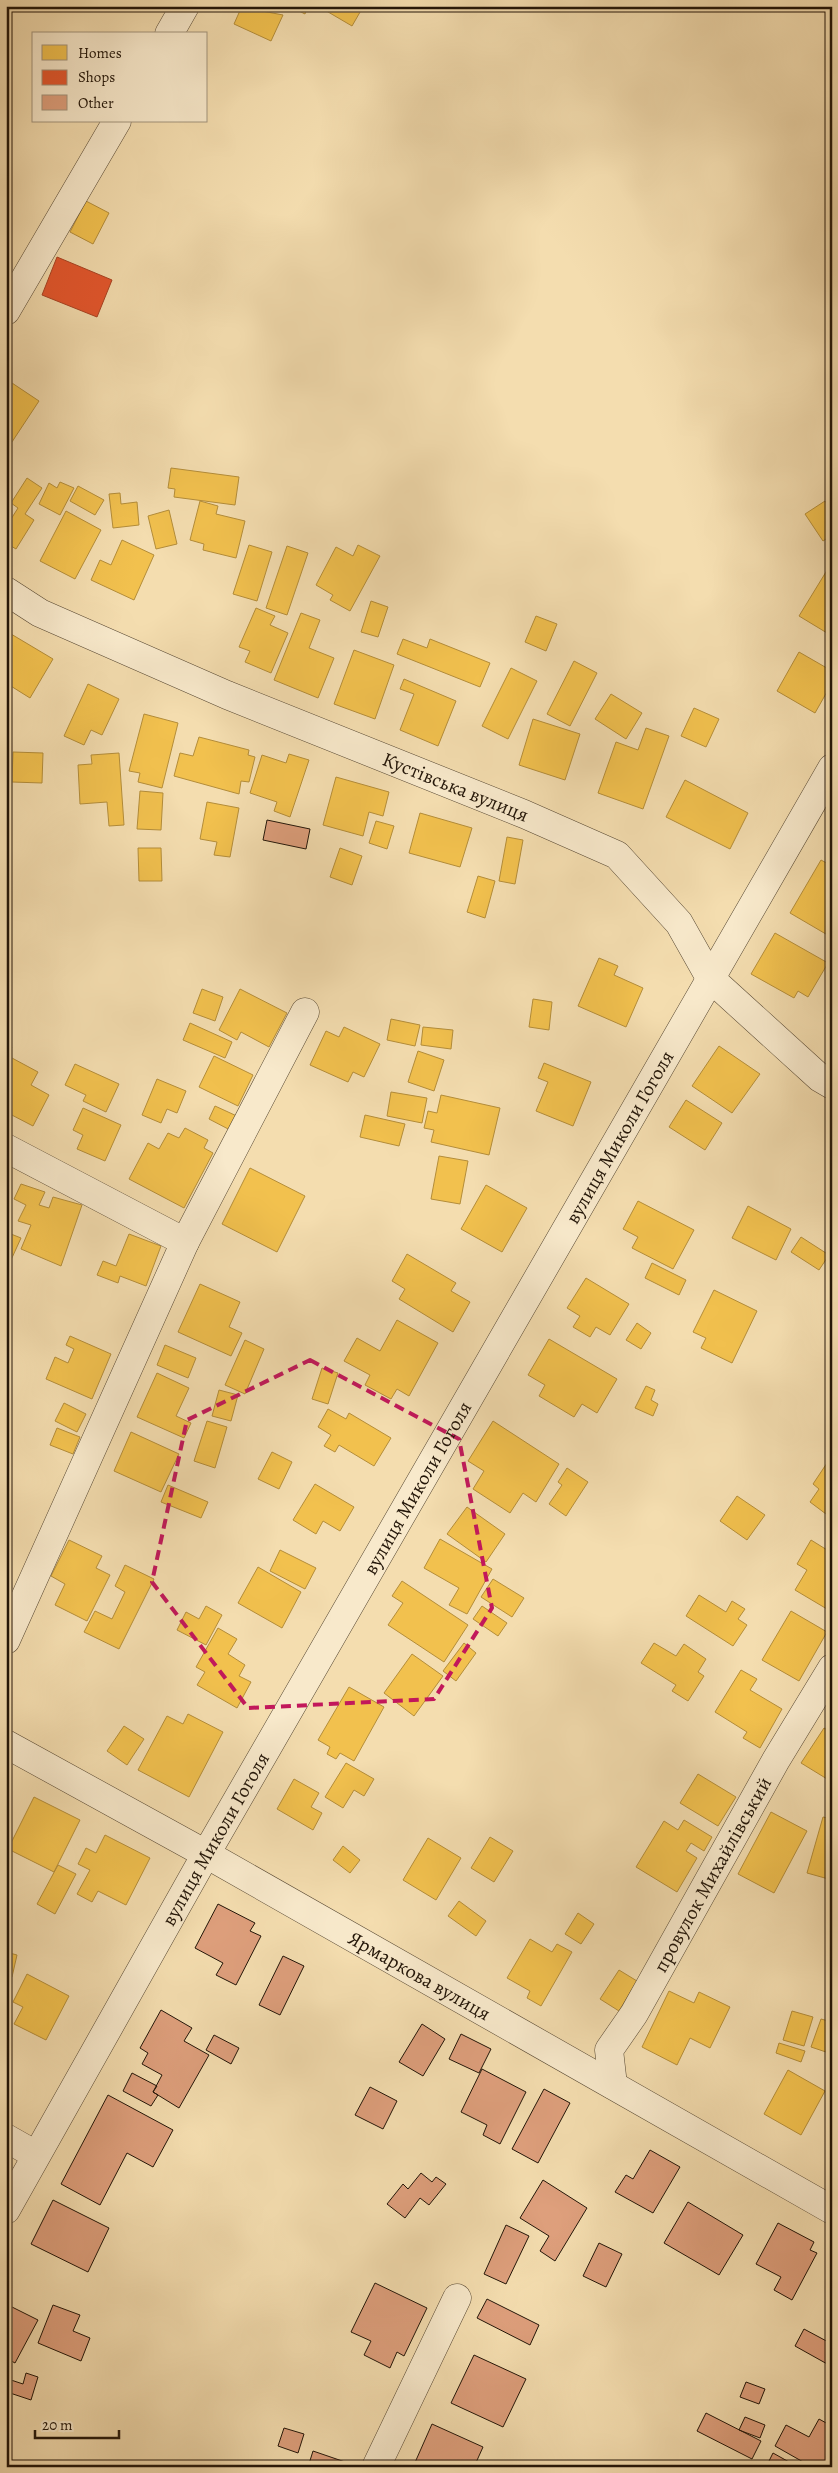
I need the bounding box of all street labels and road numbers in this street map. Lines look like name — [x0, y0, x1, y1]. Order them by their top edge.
street label: Кустівська вулиця — [379, 745, 533, 828]
street label: вулиця Миколи Гоголя — [559, 1045, 680, 1229]
street label: вулиця Миколи Гоголя — [356, 1396, 478, 1579]
street label: вулиця Миколи Гоголя — [155, 1747, 275, 1931]
street label: провулок Михайлівський — [647, 1772, 778, 1977]
street label: Ярмаркова вулиця — [343, 1924, 496, 2027]

